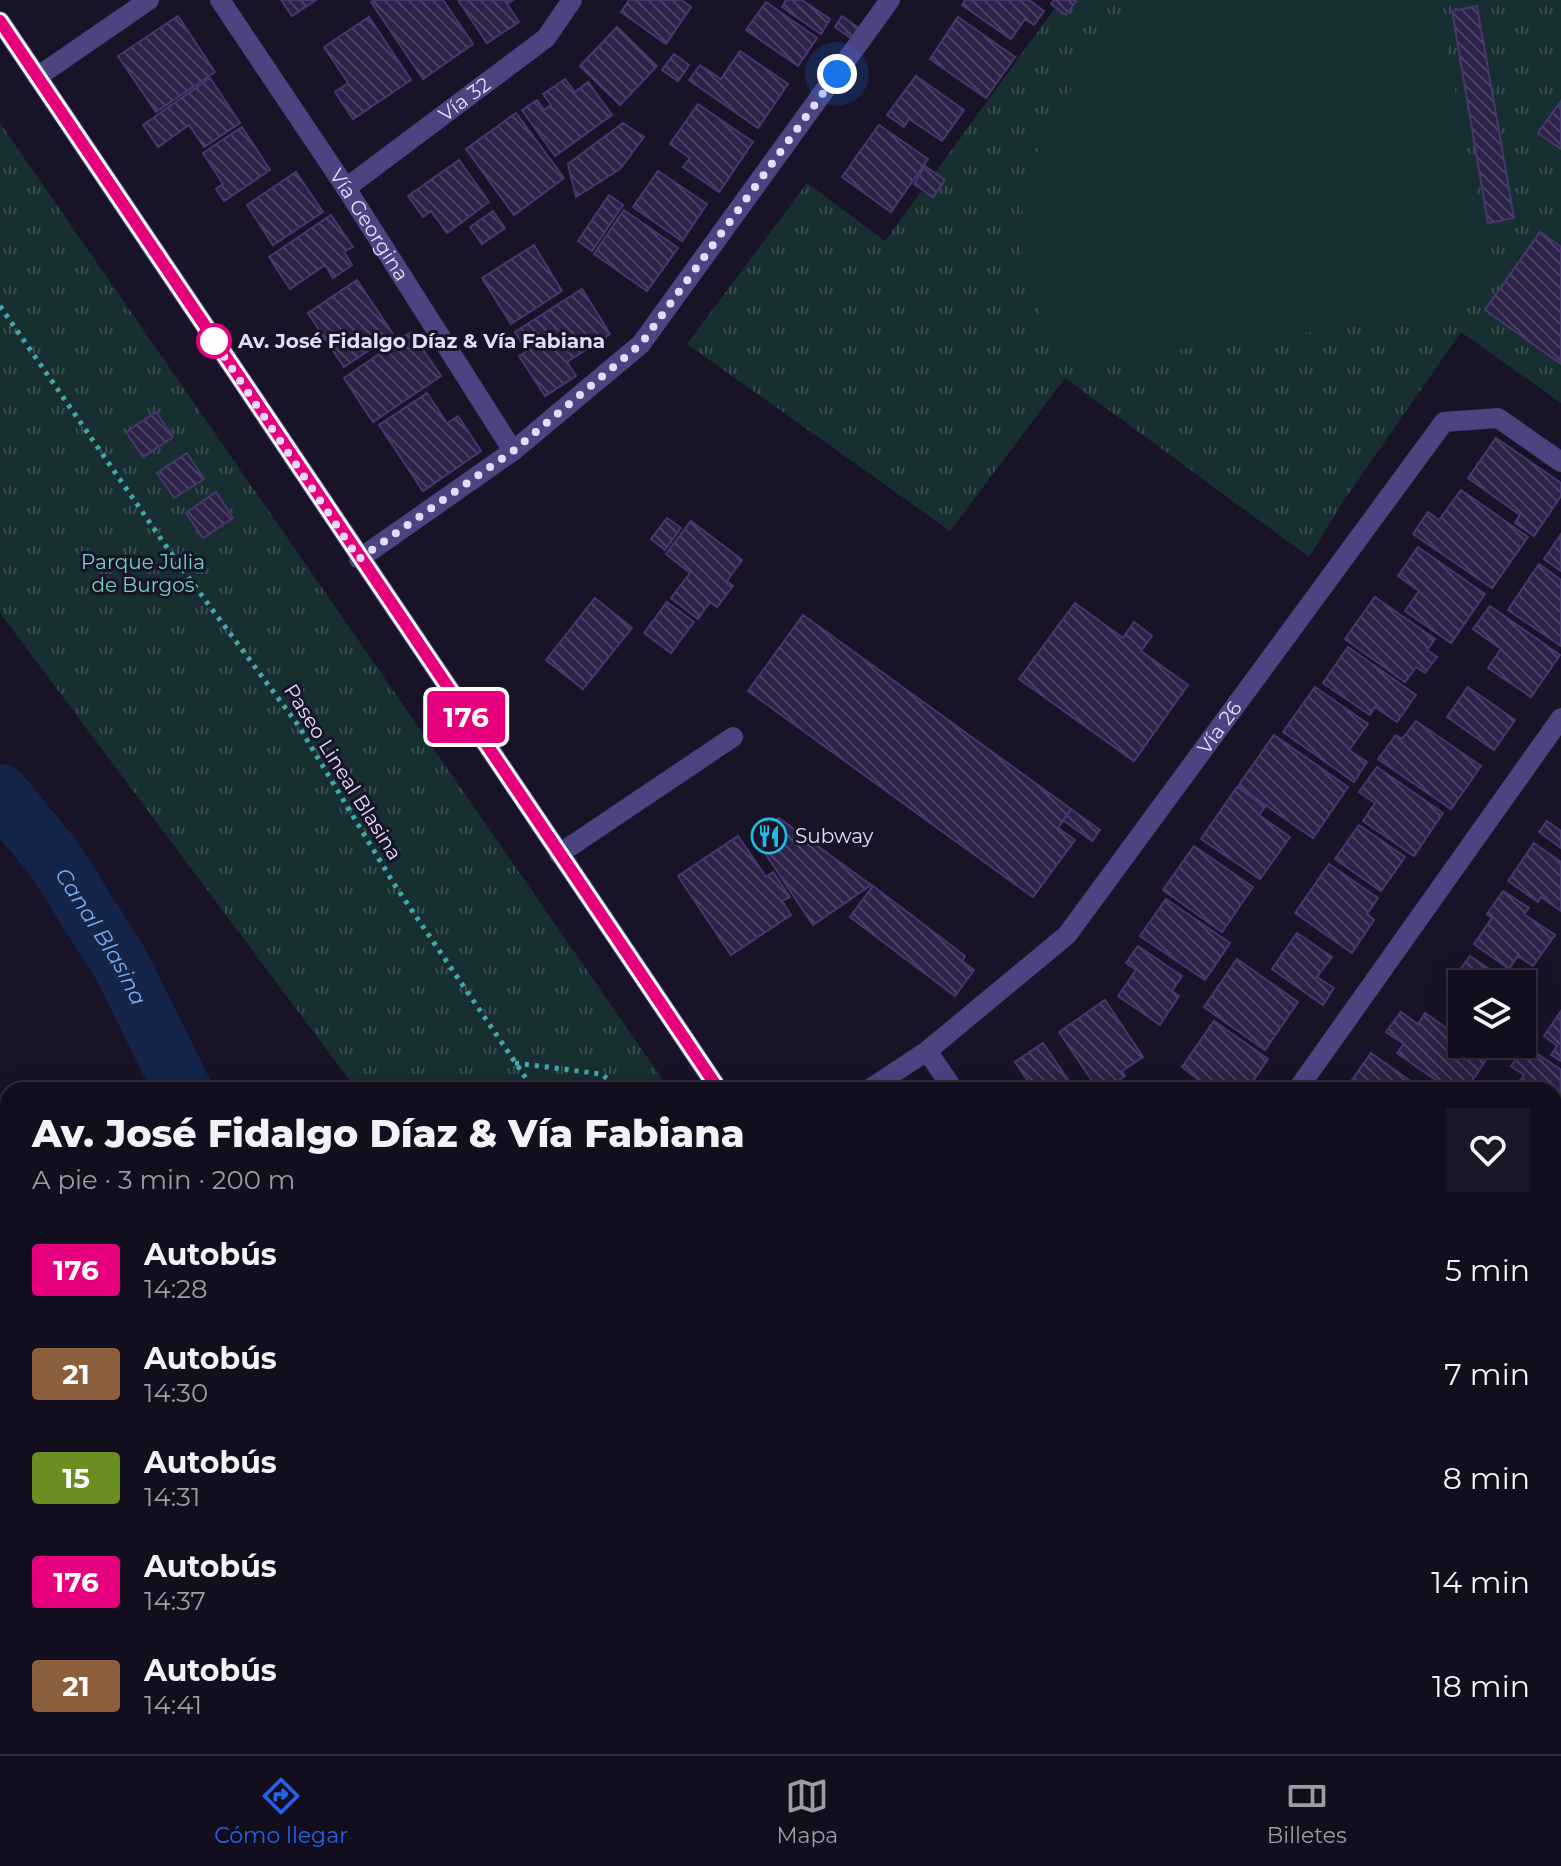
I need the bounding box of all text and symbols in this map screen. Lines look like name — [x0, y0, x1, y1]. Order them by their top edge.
your location — [817, 54, 857, 94]
street label: Vía 32 — [434, 72, 495, 126]
street label: Vía Georgina — [325, 164, 414, 285]
marker: Av. José Fidalgo Díaz & Vía Fabiana — [197, 324, 231, 358]
place label: Av. José Fidalgo Díaz & Vía Fabiana — [237, 329, 605, 353]
park label: Parque Julia de Burgos — [81, 550, 205, 597]
street label: Paseo Lineal Blasina — [279, 680, 407, 864]
line badge: 176 — [420, 691, 512, 743]
street label: Vía 26 — [1192, 696, 1247, 759]
text: 176 — [443, 700, 489, 734]
restaurant icon: Subway — [750, 817, 788, 855]
place label: Subway — [795, 824, 874, 848]
water label: Canal Blasina — [50, 863, 153, 1009]
map controls — [1448, 970, 1536, 1058]
button: layers — [1448, 970, 1536, 1058]
button: heart — [1446, 1108, 1530, 1192]
text: Av. José Fidalgo Díaz & Vía Fabiana — [32, 1110, 745, 1157]
text: A pie · 3 min · 200 m — [32, 1164, 295, 1196]
text: Autobús — [144, 1236, 277, 1273]
text: 5 min — [1445, 1252, 1530, 1289]
text: 176 — [53, 1253, 99, 1287]
text: 14:28 — [144, 1273, 208, 1305]
text: Autobús — [144, 1340, 277, 1377]
text: 7 min — [1444, 1356, 1530, 1393]
text: 21 — [62, 1357, 90, 1391]
text: 14:30 — [144, 1377, 208, 1409]
text: Autobús — [144, 1444, 277, 1481]
text: 8 min — [1443, 1460, 1530, 1497]
text: 15 — [62, 1461, 90, 1495]
text: 14:31 — [144, 1481, 200, 1513]
text: Autobús — [144, 1548, 277, 1585]
text: 14 min — [1431, 1564, 1530, 1601]
text: 176 — [53, 1565, 99, 1599]
text: 14:37 — [144, 1585, 206, 1617]
text: Autobús — [144, 1652, 277, 1689]
text: 18 min — [1432, 1668, 1530, 1705]
text: 21 — [62, 1669, 90, 1703]
text: 14:41 — [144, 1689, 202, 1721]
tab: Cómo llegar — [214, 1774, 348, 1849]
tab: Mapa — [776, 1774, 838, 1849]
tab: Billetes — [1267, 1774, 1347, 1849]

